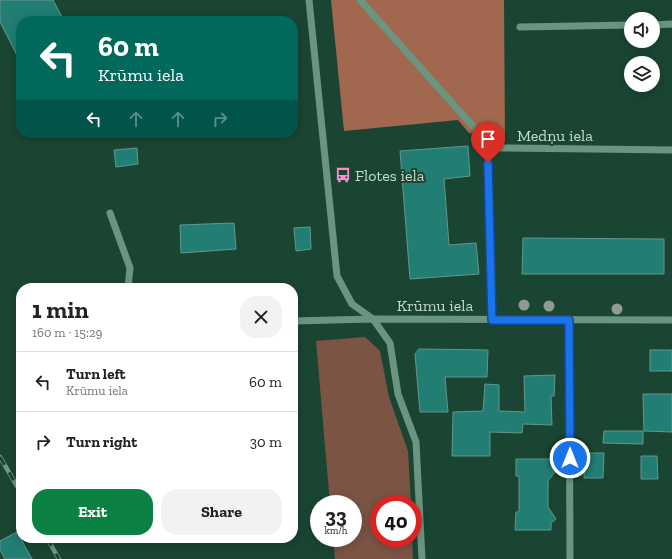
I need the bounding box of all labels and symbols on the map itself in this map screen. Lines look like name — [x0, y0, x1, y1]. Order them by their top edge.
pin — [471, 122, 505, 163]
street label: Medņu iela — [517, 126, 593, 145]
bus stop icon: Flotes iela — [334, 166, 352, 184]
place label: Flotes iela — [355, 166, 425, 185]
street label: Krūmu iela — [397, 296, 473, 315]
position arrow — [549, 437, 591, 479]
speed limit sign: 40 — [370, 495, 422, 547]

